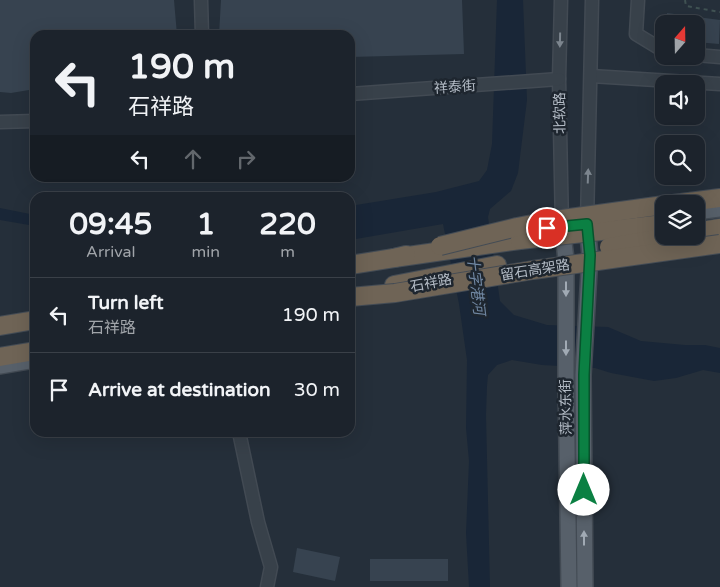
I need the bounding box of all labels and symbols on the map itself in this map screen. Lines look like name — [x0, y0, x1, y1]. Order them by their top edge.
north arrow — [655, 15, 705, 65]
one-way arrow — [556, 32, 564, 48]
street label: 祥泰街 — [433, 77, 477, 97]
street label: 北软路 — [551, 92, 569, 134]
one-way arrow — [584, 168, 592, 184]
pin — [526, 207, 568, 249]
water label: 十字港河 — [463, 254, 489, 319]
street label: 留石高架路 — [499, 256, 571, 284]
street label: 石祥路 — [409, 271, 453, 295]
one-way arrow — [562, 282, 570, 298]
one-way arrow — [562, 340, 570, 356]
street label: 萍水东街 — [557, 379, 575, 435]
position arrow — [557, 463, 609, 515]
one-way arrow — [580, 530, 588, 546]

